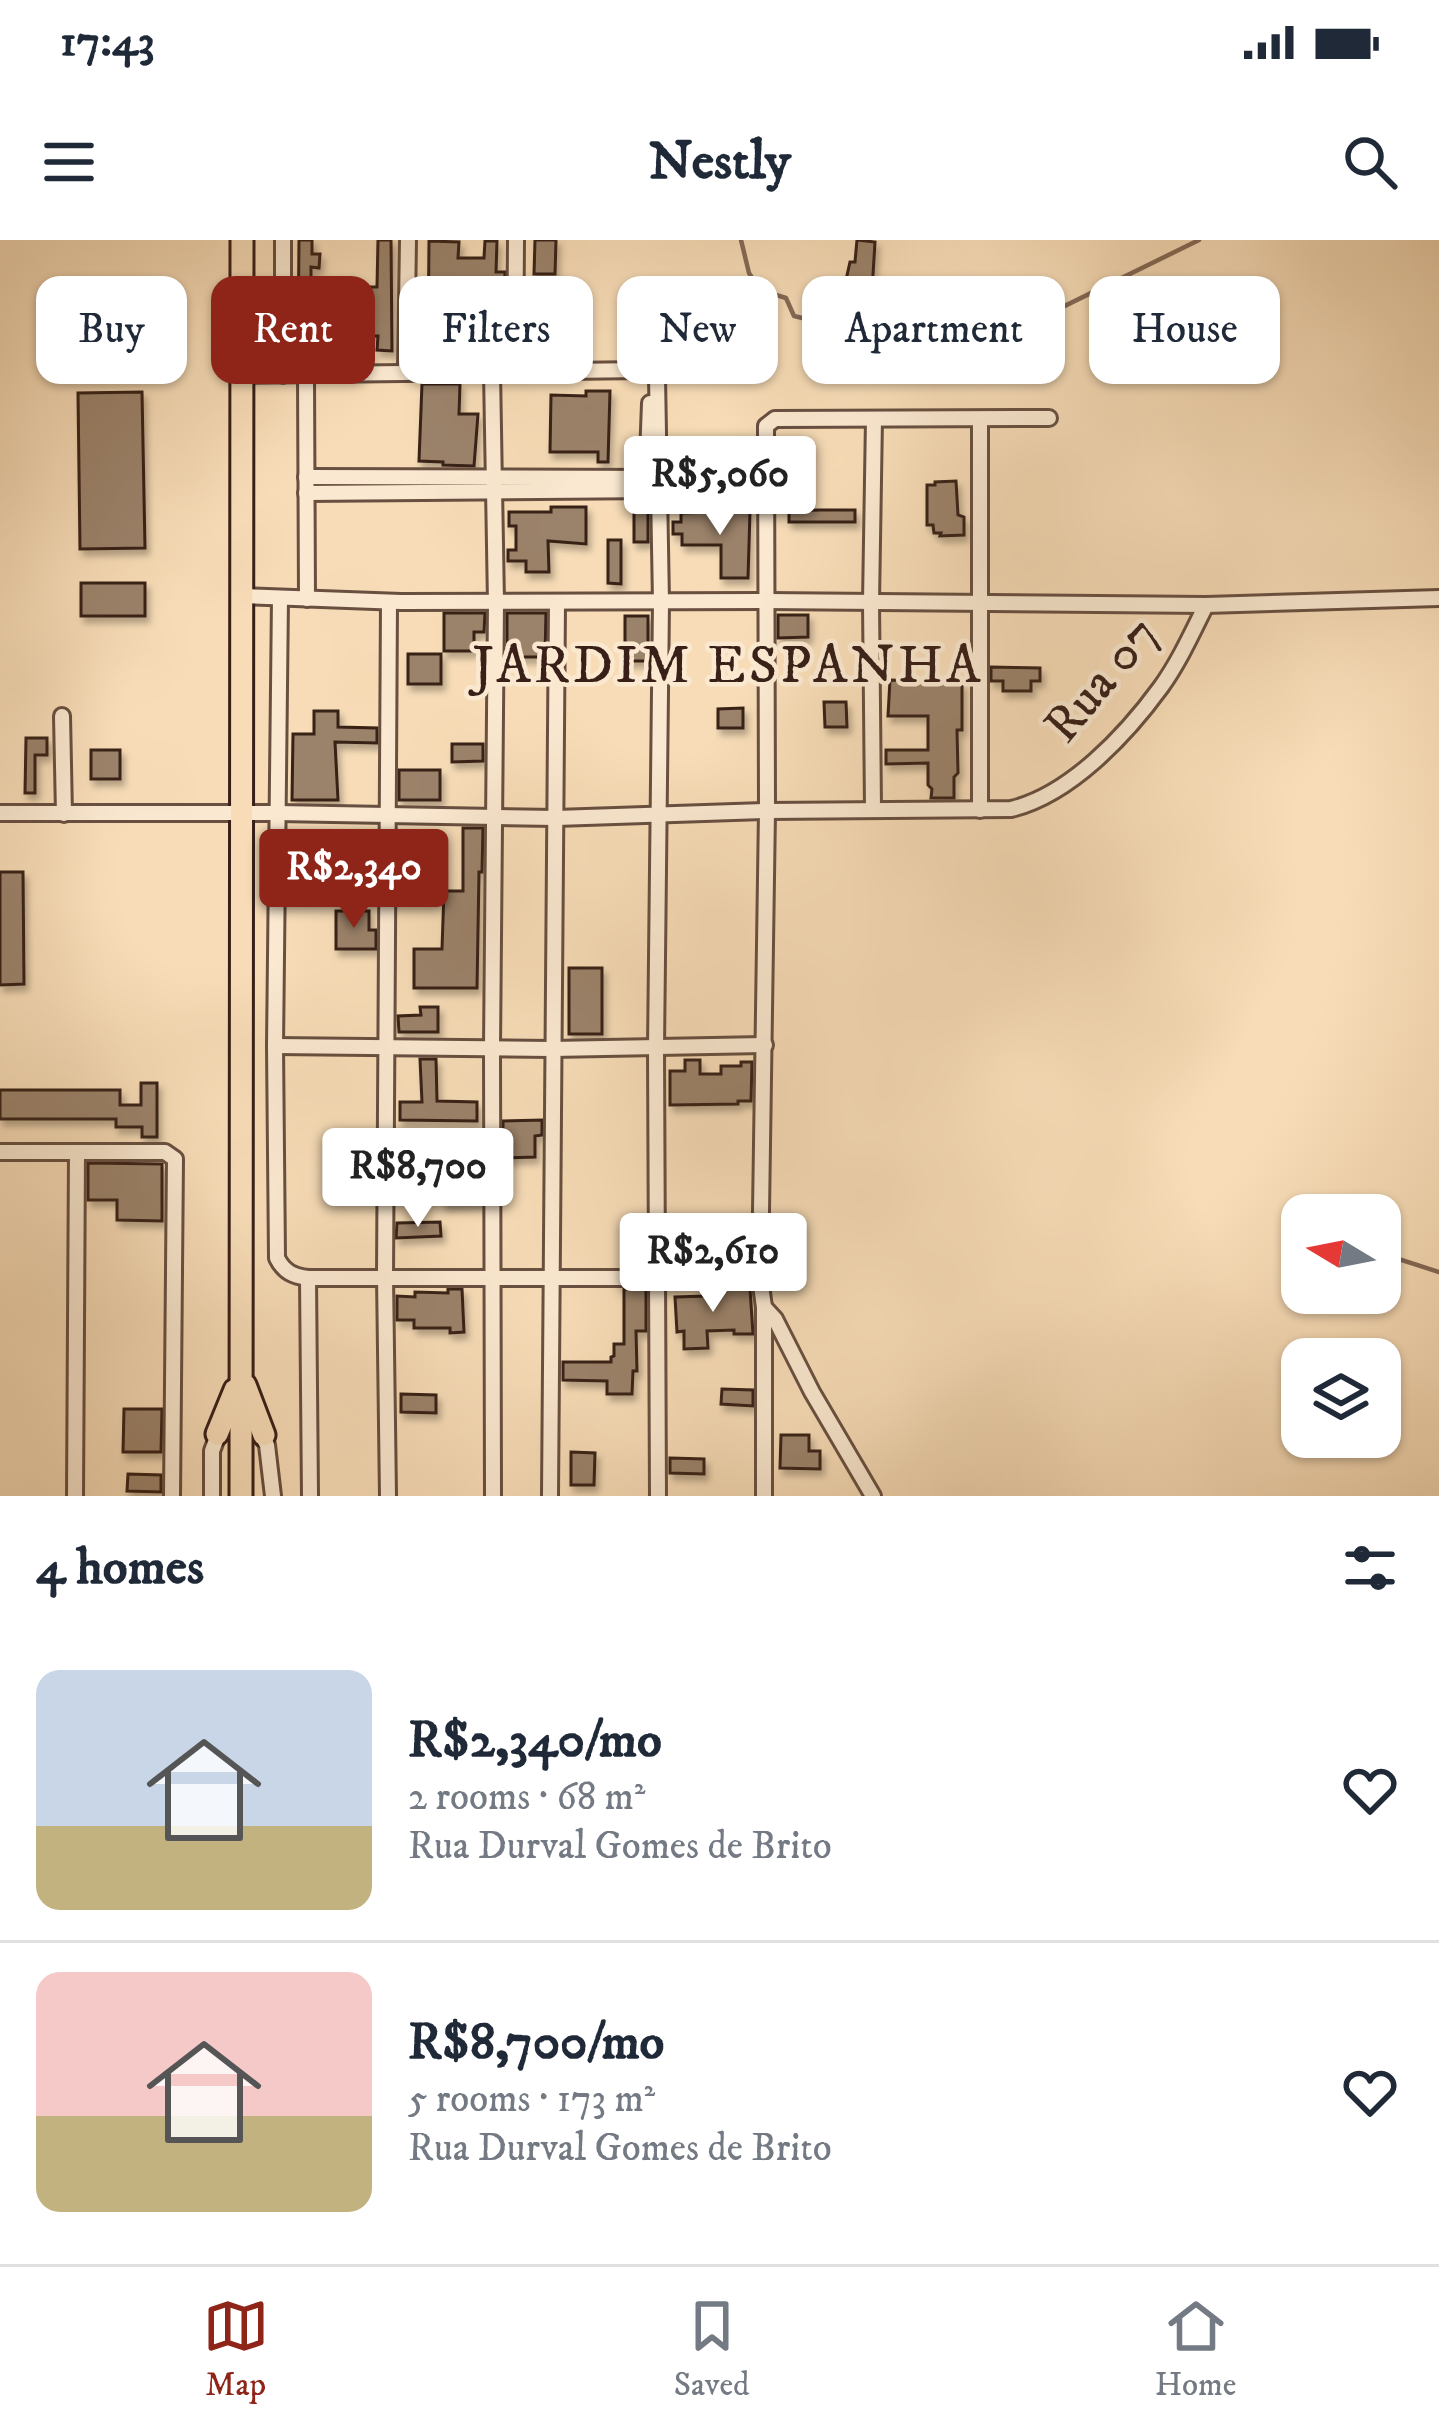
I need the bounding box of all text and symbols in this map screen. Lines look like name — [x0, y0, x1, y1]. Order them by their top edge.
text: 17:43 — [60, 14, 155, 70]
icon: menu — [36, 129, 102, 195]
text: Nestly — [648, 129, 791, 196]
icon: search — [1337, 129, 1403, 195]
chip: Buy — [36, 276, 187, 384]
chip: Rent — [211, 276, 375, 384]
chip: Filters — [399, 276, 593, 384]
chip: New — [617, 276, 778, 384]
chip: Apartment — [802, 276, 1065, 384]
chip: House — [1089, 276, 1280, 384]
pin: R$5,060 — [609, 436, 831, 538]
text: R$5,060 — [651, 450, 789, 499]
street label: Rua 07 — [1031, 604, 1173, 756]
district label: JARDIM ESPANHA — [468, 633, 983, 700]
pin: R$2,340 — [243, 829, 465, 931]
text: R$2,340 — [286, 843, 422, 892]
pin: R$8,700 — [307, 1128, 529, 1230]
text: R$8,700 — [349, 1142, 487, 1191]
north arrow — [1281, 1194, 1401, 1314]
map controls — [1281, 1194, 1401, 1458]
pin: R$2,610 — [602, 1213, 824, 1315]
text: R$2,610 — [647, 1227, 779, 1276]
button: layers — [1281, 1338, 1401, 1458]
icon: filters — [1337, 1535, 1403, 1601]
text: 4 homes — [36, 1536, 204, 1600]
text: R$2,340/mo — [408, 1709, 662, 1773]
icon: home — [132, 1718, 276, 1862]
icon: heart — [1337, 1757, 1403, 1823]
text: 2 rooms · 68 m² — [408, 1773, 645, 1822]
text: Rua Durval Gomes de Brito — [408, 1822, 832, 1871]
text: R$8,700/mo — [408, 2011, 664, 2075]
icon: home — [132, 2020, 276, 2164]
icon: heart — [1337, 2059, 1403, 2125]
text: 5 rooms · 173 m² — [408, 2075, 655, 2124]
text: Rua Durval Gomes de Brito — [408, 2124, 832, 2173]
tab: Map — [203, 2293, 269, 2406]
tab: Saved — [674, 2293, 750, 2406]
tab: Home — [1155, 2293, 1236, 2406]

